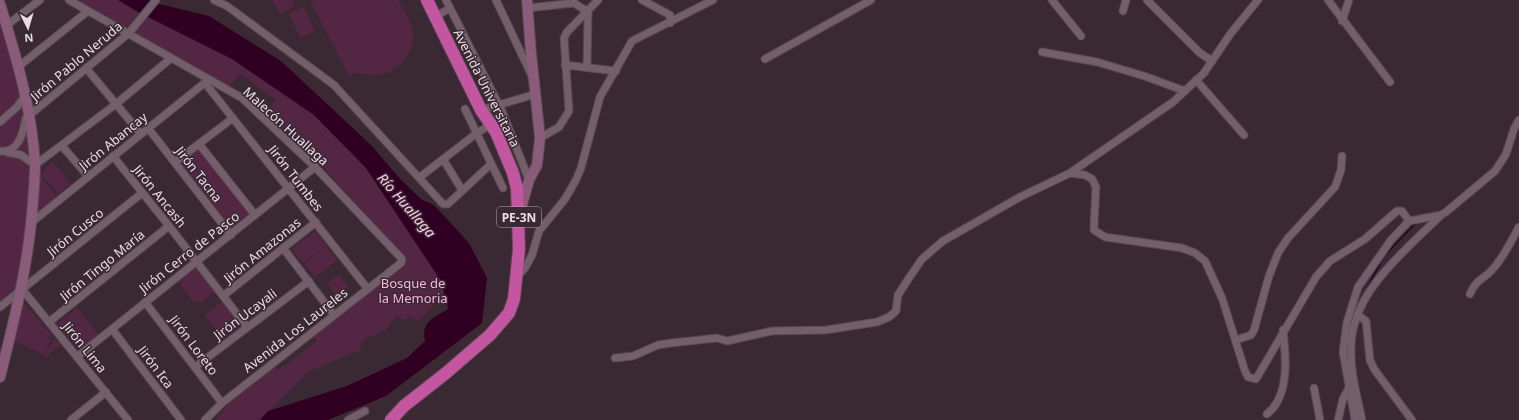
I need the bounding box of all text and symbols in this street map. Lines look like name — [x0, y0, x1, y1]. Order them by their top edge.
north arrow — [8, 8, 48, 48]
street label: Jirón Pablo Neruda — [27, 18, 125, 104]
street label: Avenida Universitaria — [449, 26, 525, 150]
street label: Malecón Huallaga — [239, 83, 333, 169]
street label: Jirón Abancay — [73, 108, 151, 175]
street label: Jirón Tumbes — [263, 140, 328, 215]
street label: Jirón Tacna — [170, 141, 227, 206]
street label: Jirón Ancash — [128, 159, 191, 231]
water label: Río Huallaga — [374, 169, 440, 241]
street label: Jirón Cusco — [41, 204, 107, 262]
street label: Jirón Cerro de Pasco — [134, 207, 243, 298]
road number: PE-3N — [497, 207, 541, 227]
street label: Jirón Amazonas — [218, 213, 304, 288]
street label: Jirón Tingo María — [54, 225, 148, 306]
park label: Bosque de la Memoria — [378, 274, 448, 307]
street label: Avenida Los Laureles — [239, 283, 351, 377]
street label: Jirón Ucayali — [208, 284, 280, 345]
street label: Jirón Loreto — [164, 310, 223, 379]
street label: Jirón Lima — [58, 316, 111, 376]
street label: Jirón Ica — [133, 340, 178, 392]

